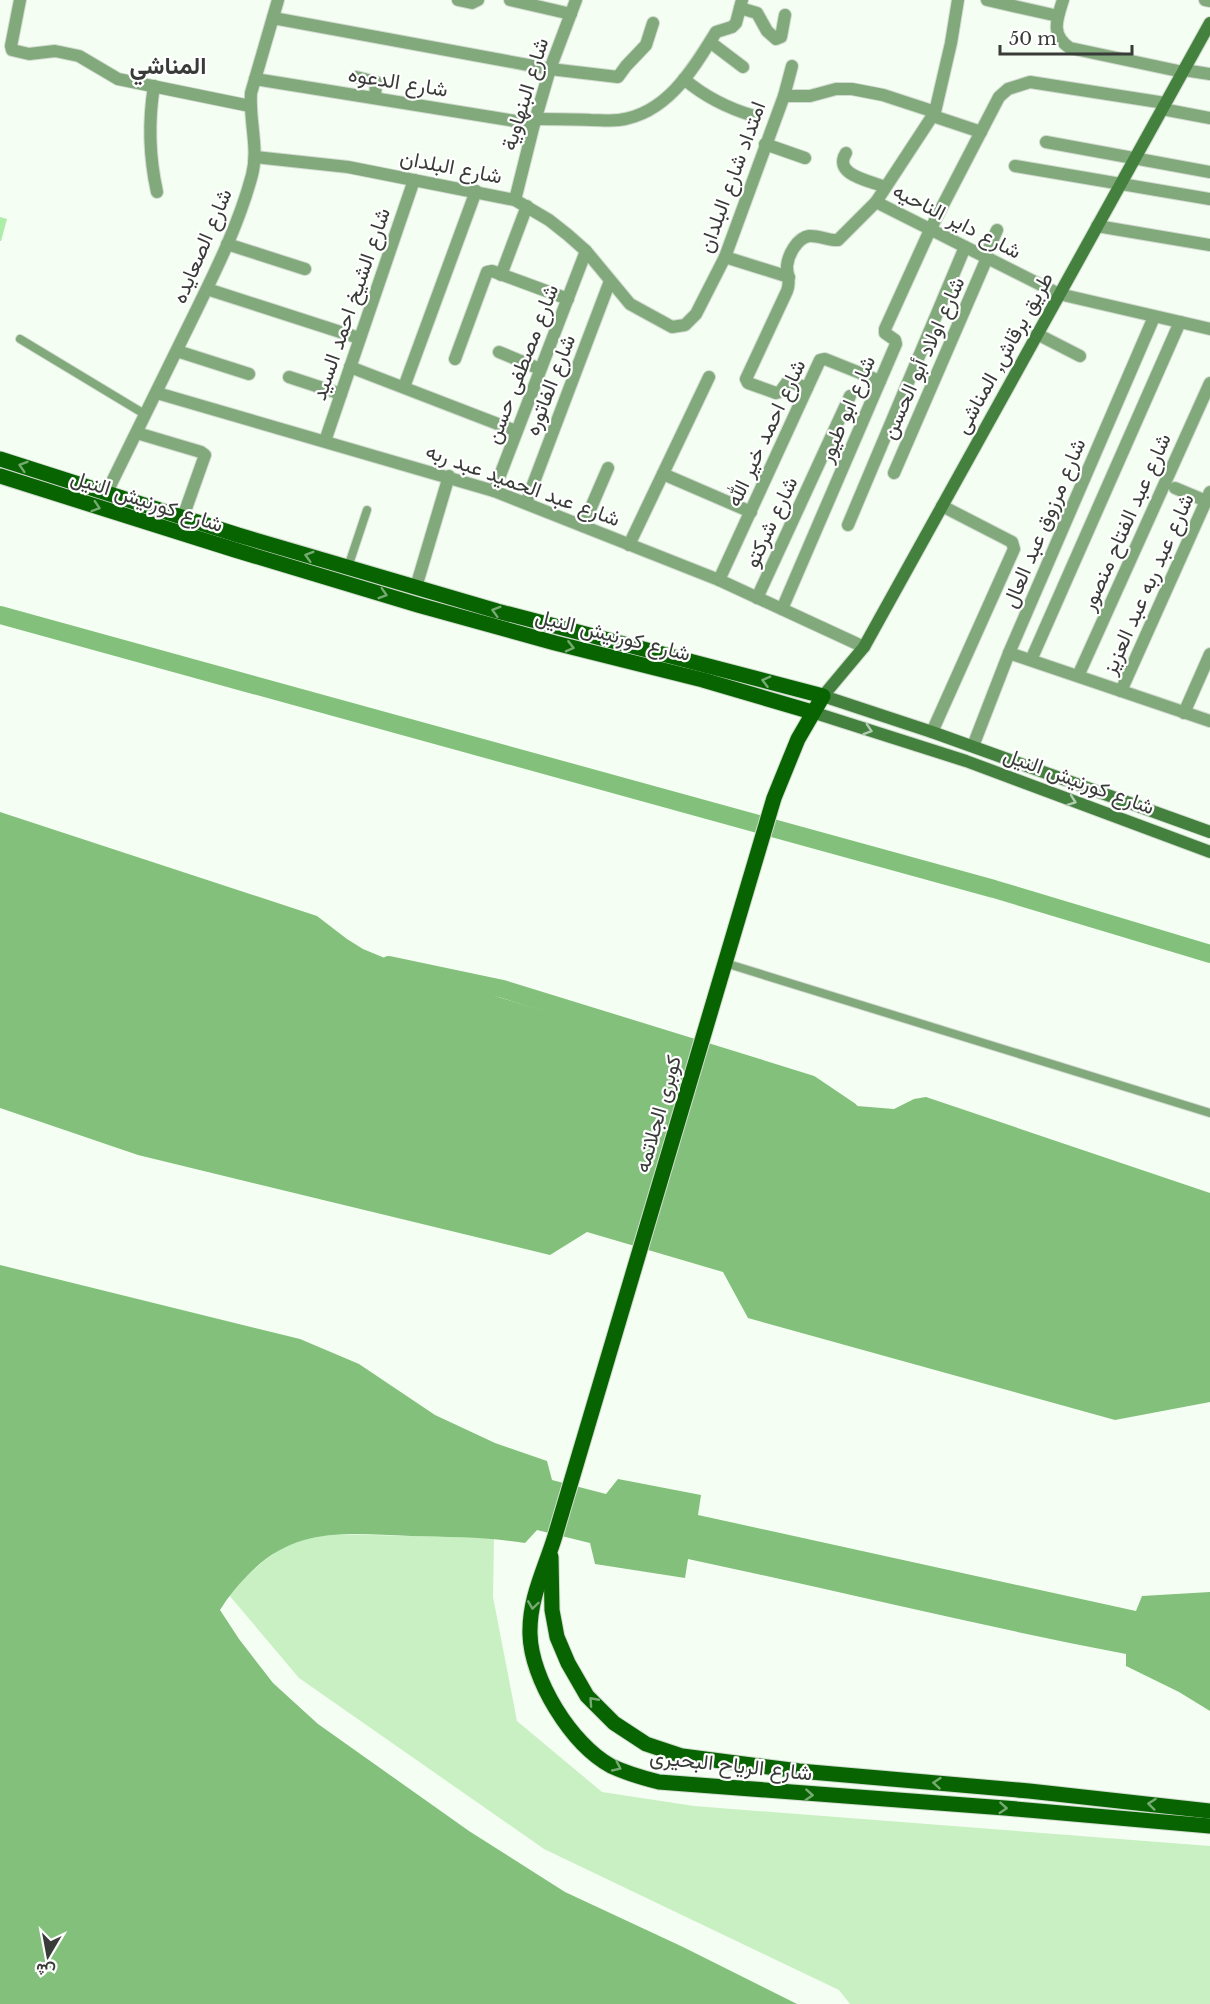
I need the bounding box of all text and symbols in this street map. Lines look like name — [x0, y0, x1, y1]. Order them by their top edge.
scale bar — [1000, 18, 1132, 56]
text: 50 m — [1009, 28, 1057, 50]
street label: شارع البنهاوية — [496, 35, 555, 154]
district label: المناشي — [130, 51, 206, 86]
street label: شارع الدعوه — [346, 61, 450, 104]
street label: امتداد شارع البلدان — [693, 98, 772, 257]
street label: شارع البلدان — [398, 144, 504, 191]
street label: شارع داير الناحيه — [888, 177, 1026, 265]
street label: شارع الصعايده — [166, 185, 239, 308]
street label: شارع الشيخ احمد السيد — [306, 204, 397, 404]
street label: طريق برقاش, المناشى — [949, 268, 1059, 438]
street label: شارع اولاد أبو الحسن — [876, 273, 971, 444]
street label: شارع مصطفى حسن — [480, 281, 565, 448]
street label: شارع الفاتوره — [519, 331, 582, 440]
street label: شارع ابو طيور — [812, 352, 882, 468]
street label: شارع احمد خير الله — [721, 355, 812, 511]
street label: شارع عبد الفتاح منصور — [1075, 429, 1178, 616]
street label: شارع مرزوق عبد العال — [997, 434, 1092, 612]
street label: شارع عبد الحميد عبد ربه — [422, 438, 624, 533]
one-way arrow — [18, 461, 29, 474]
street label: شارع كورنيش النيل — [67, 464, 226, 539]
street label: شارع شركتو — [739, 472, 804, 572]
street label: شارع عبد ربه عبد العزيز — [1096, 489, 1201, 680]
one-way arrow — [90, 499, 101, 512]
one-way arrow — [304, 551, 315, 563]
one-way arrow — [377, 587, 388, 599]
street label: شارع كورنيش النيل — [533, 603, 693, 668]
one-way arrow — [491, 605, 501, 618]
one-way arrow — [565, 639, 575, 652]
one-way arrow — [761, 676, 771, 689]
one-way arrow — [862, 723, 873, 735]
street label: شارع كورنيش النيل — [1000, 742, 1158, 821]
one-way arrow — [1066, 793, 1077, 806]
street label: كوبرى الجلاتمه — [629, 1052, 687, 1176]
one-way arrow — [527, 1601, 540, 1610]
one-way arrow — [589, 1698, 600, 1708]
street label: شارع الرياح البحيرى — [648, 1744, 814, 1787]
one-way arrow — [610, 1760, 621, 1772]
one-way arrow — [932, 1777, 941, 1790]
one-way arrow — [804, 1788, 813, 1801]
one-way arrow — [1147, 1798, 1156, 1811]
one-way arrow — [999, 1801, 1008, 1814]
north arrow — [18, 1926, 78, 1986]
text: ش — [34, 1959, 57, 1982]

